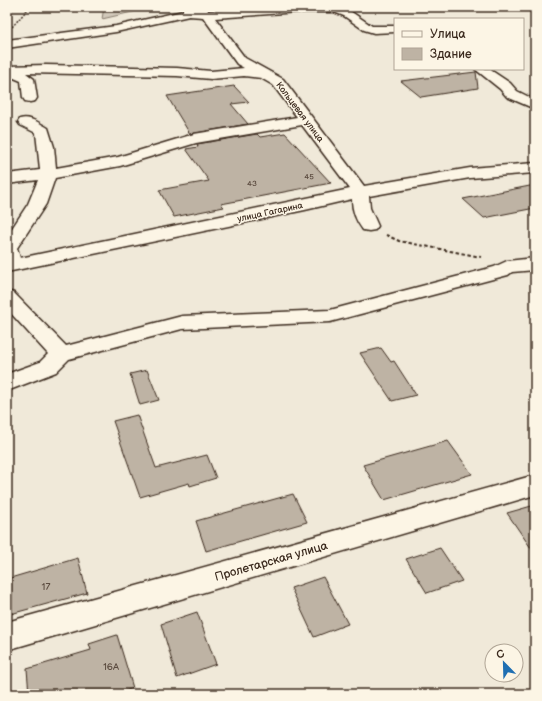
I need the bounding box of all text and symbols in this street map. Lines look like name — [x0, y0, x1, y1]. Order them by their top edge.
legend — [394, 18, 524, 70]
text: Улица — [430, 27, 466, 42]
text: Здание — [430, 47, 472, 62]
street label: Кольцевая улица — [273, 80, 326, 145]
house number: 45 — [304, 172, 314, 181]
house number: 43 — [247, 179, 257, 188]
street label: улица Гагарина — [236, 200, 305, 225]
street label: Пролетарская улица — [213, 538, 329, 585]
house number: 17 — [42, 581, 50, 593]
north arrow — [484, 643, 524, 683]
text: С — [494, 647, 507, 662]
house number: 16А — [103, 661, 120, 673]

